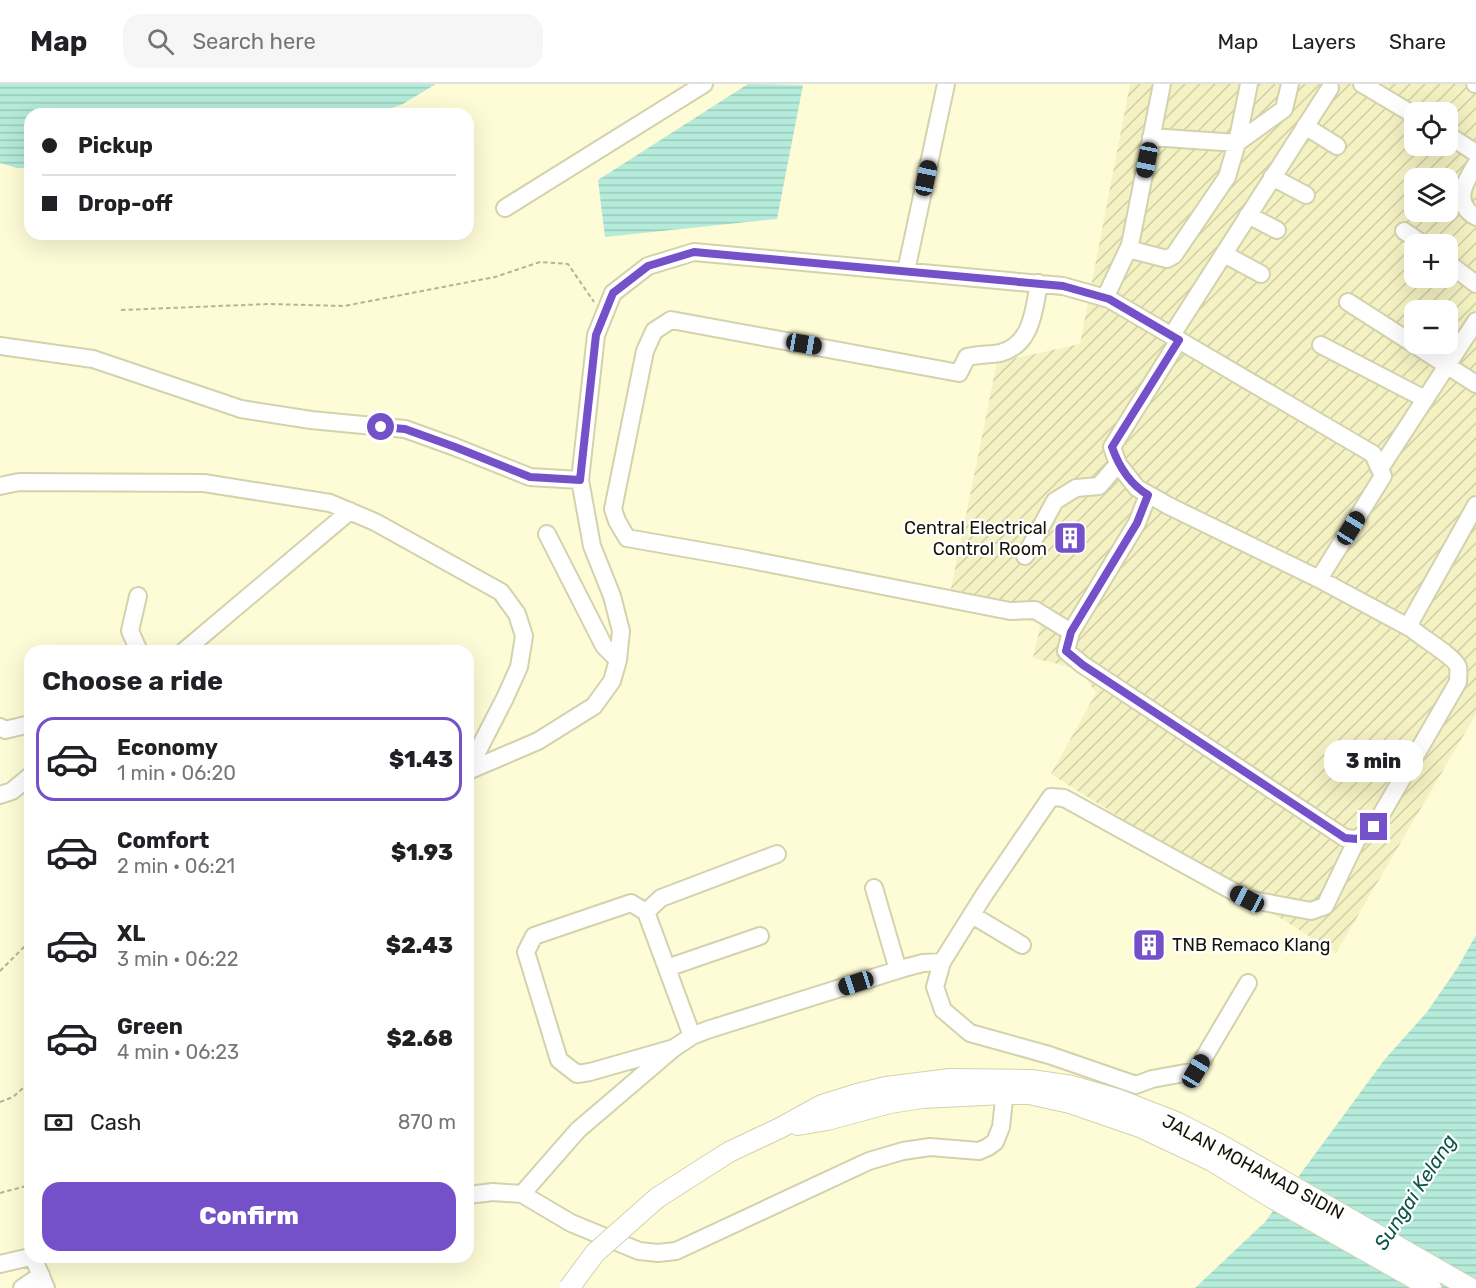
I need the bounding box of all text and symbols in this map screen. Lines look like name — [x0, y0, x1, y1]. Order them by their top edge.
search box — [123, 14, 543, 68]
text: Map — [30, 25, 87, 58]
icon: search — [144, 25, 177, 58]
text: Search here — [192, 28, 316, 55]
text: Map — [1217, 29, 1258, 54]
text: Layers — [1291, 29, 1356, 54]
text: Share — [1389, 29, 1446, 54]
map controls — [1404, 102, 1458, 354]
button: locate — [1404, 102, 1458, 156]
text: Pickup — [78, 132, 153, 159]
car — [1135, 141, 1159, 179]
car — [913, 159, 939, 197]
button: layers — [1404, 168, 1458, 222]
text: Drop-off — [78, 190, 173, 217]
button: + — [1404, 234, 1458, 288]
button: − — [1404, 300, 1458, 354]
car — [785, 332, 823, 356]
route start — [367, 413, 394, 440]
car — [1334, 508, 1368, 548]
place label: Central Electrical Control Room — [904, 517, 1047, 560]
building icon: Central Electrical Control Room — [1052, 520, 1088, 556]
text: Choose a ride — [42, 665, 223, 697]
icon: car — [45, 732, 99, 786]
text: Economy — [117, 734, 218, 761]
callout: 3 min — [1324, 740, 1424, 782]
text: $1.43 — [389, 746, 453, 773]
text: 3 min — [1346, 749, 1401, 773]
text: 1 min · 06:20 — [117, 761, 236, 785]
route end — [1360, 813, 1387, 840]
icon: car — [45, 825, 99, 879]
text: Comfort — [117, 827, 209, 854]
text: $1.93 — [391, 839, 453, 866]
text: 2 min · 06:21 — [117, 854, 235, 878]
car — [1227, 883, 1267, 915]
icon: car — [45, 918, 99, 972]
text: XL — [117, 920, 145, 947]
building icon: TNB Remaco Klang — [1131, 927, 1167, 963]
text: $2.43 — [386, 932, 453, 959]
place label: TNB Remaco Klang — [1172, 934, 1331, 956]
text: 3 min · 06:22 — [117, 947, 238, 971]
car — [836, 969, 876, 997]
icon: car — [45, 1011, 99, 1065]
text: Green — [117, 1013, 183, 1040]
text: $2.68 — [386, 1025, 453, 1052]
text: 4 min · 06:23 — [117, 1040, 239, 1064]
car — [1179, 1051, 1213, 1091]
icon: cash — [42, 1106, 75, 1139]
text: Cash — [90, 1109, 141, 1136]
text: 870 m — [398, 1110, 456, 1134]
street label: JALAN MOHAMAD SIDIN — [1158, 1110, 1348, 1224]
water label: Sungai Kelang — [1369, 1130, 1461, 1254]
button: Confirm — [42, 1182, 456, 1251]

